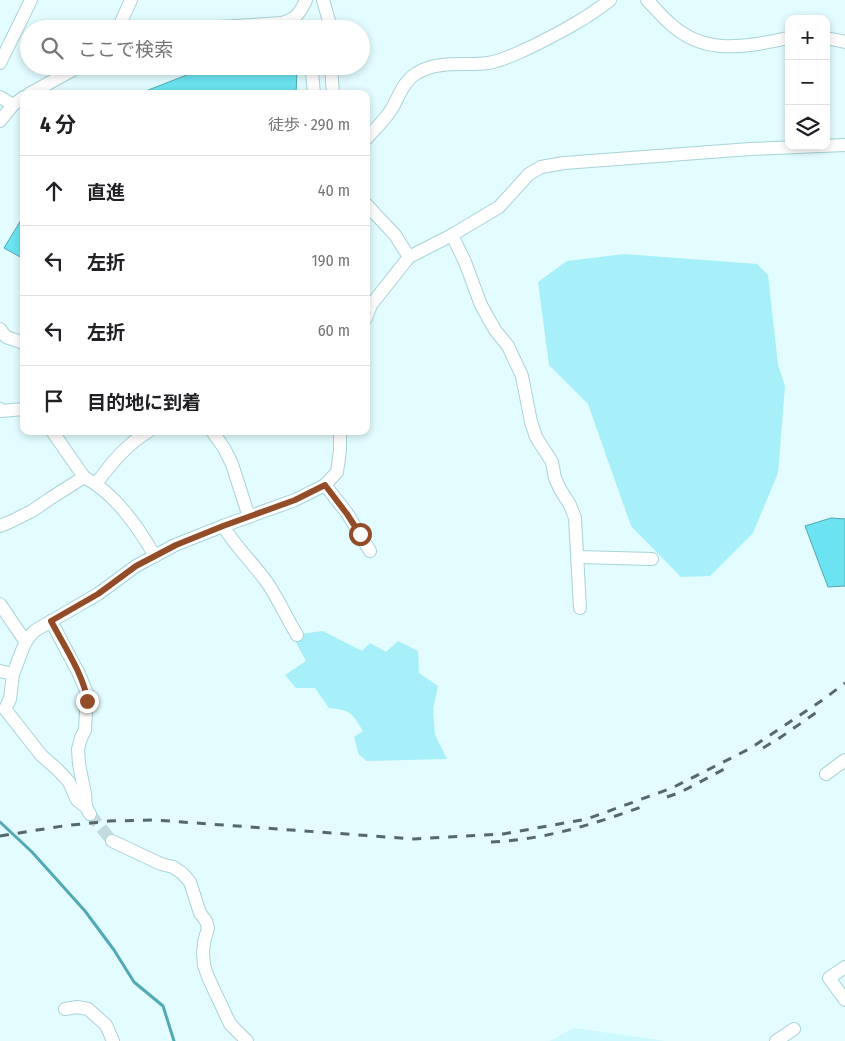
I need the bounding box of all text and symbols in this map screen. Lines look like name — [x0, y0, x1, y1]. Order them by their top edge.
map controls — [785, 15, 830, 150]
button: + — [785, 15, 830, 60]
search box — [20, 20, 370, 75]
icon: search — [38, 34, 66, 62]
text: ここで検索 — [78, 38, 173, 61]
button: − — [785, 60, 830, 105]
button: layers — [785, 105, 830, 150]
text: 4 分 — [40, 112, 76, 138]
text: 徒歩 · 290 m — [268, 115, 350, 134]
icon: ahead — [40, 177, 68, 205]
text: 直進 — [87, 181, 125, 204]
text: 40 m — [318, 181, 350, 200]
icon: left — [40, 247, 68, 275]
text: 左折 — [87, 251, 125, 274]
text: 190 m — [312, 251, 350, 270]
icon: left — [40, 317, 68, 345]
text: 左折 — [87, 321, 125, 344]
text: 60 m — [318, 321, 350, 340]
icon: arrive — [40, 387, 68, 415]
text: 目的地に到着 — [87, 391, 201, 414]
route start — [349, 523, 372, 546]
route end — [76, 690, 99, 713]

